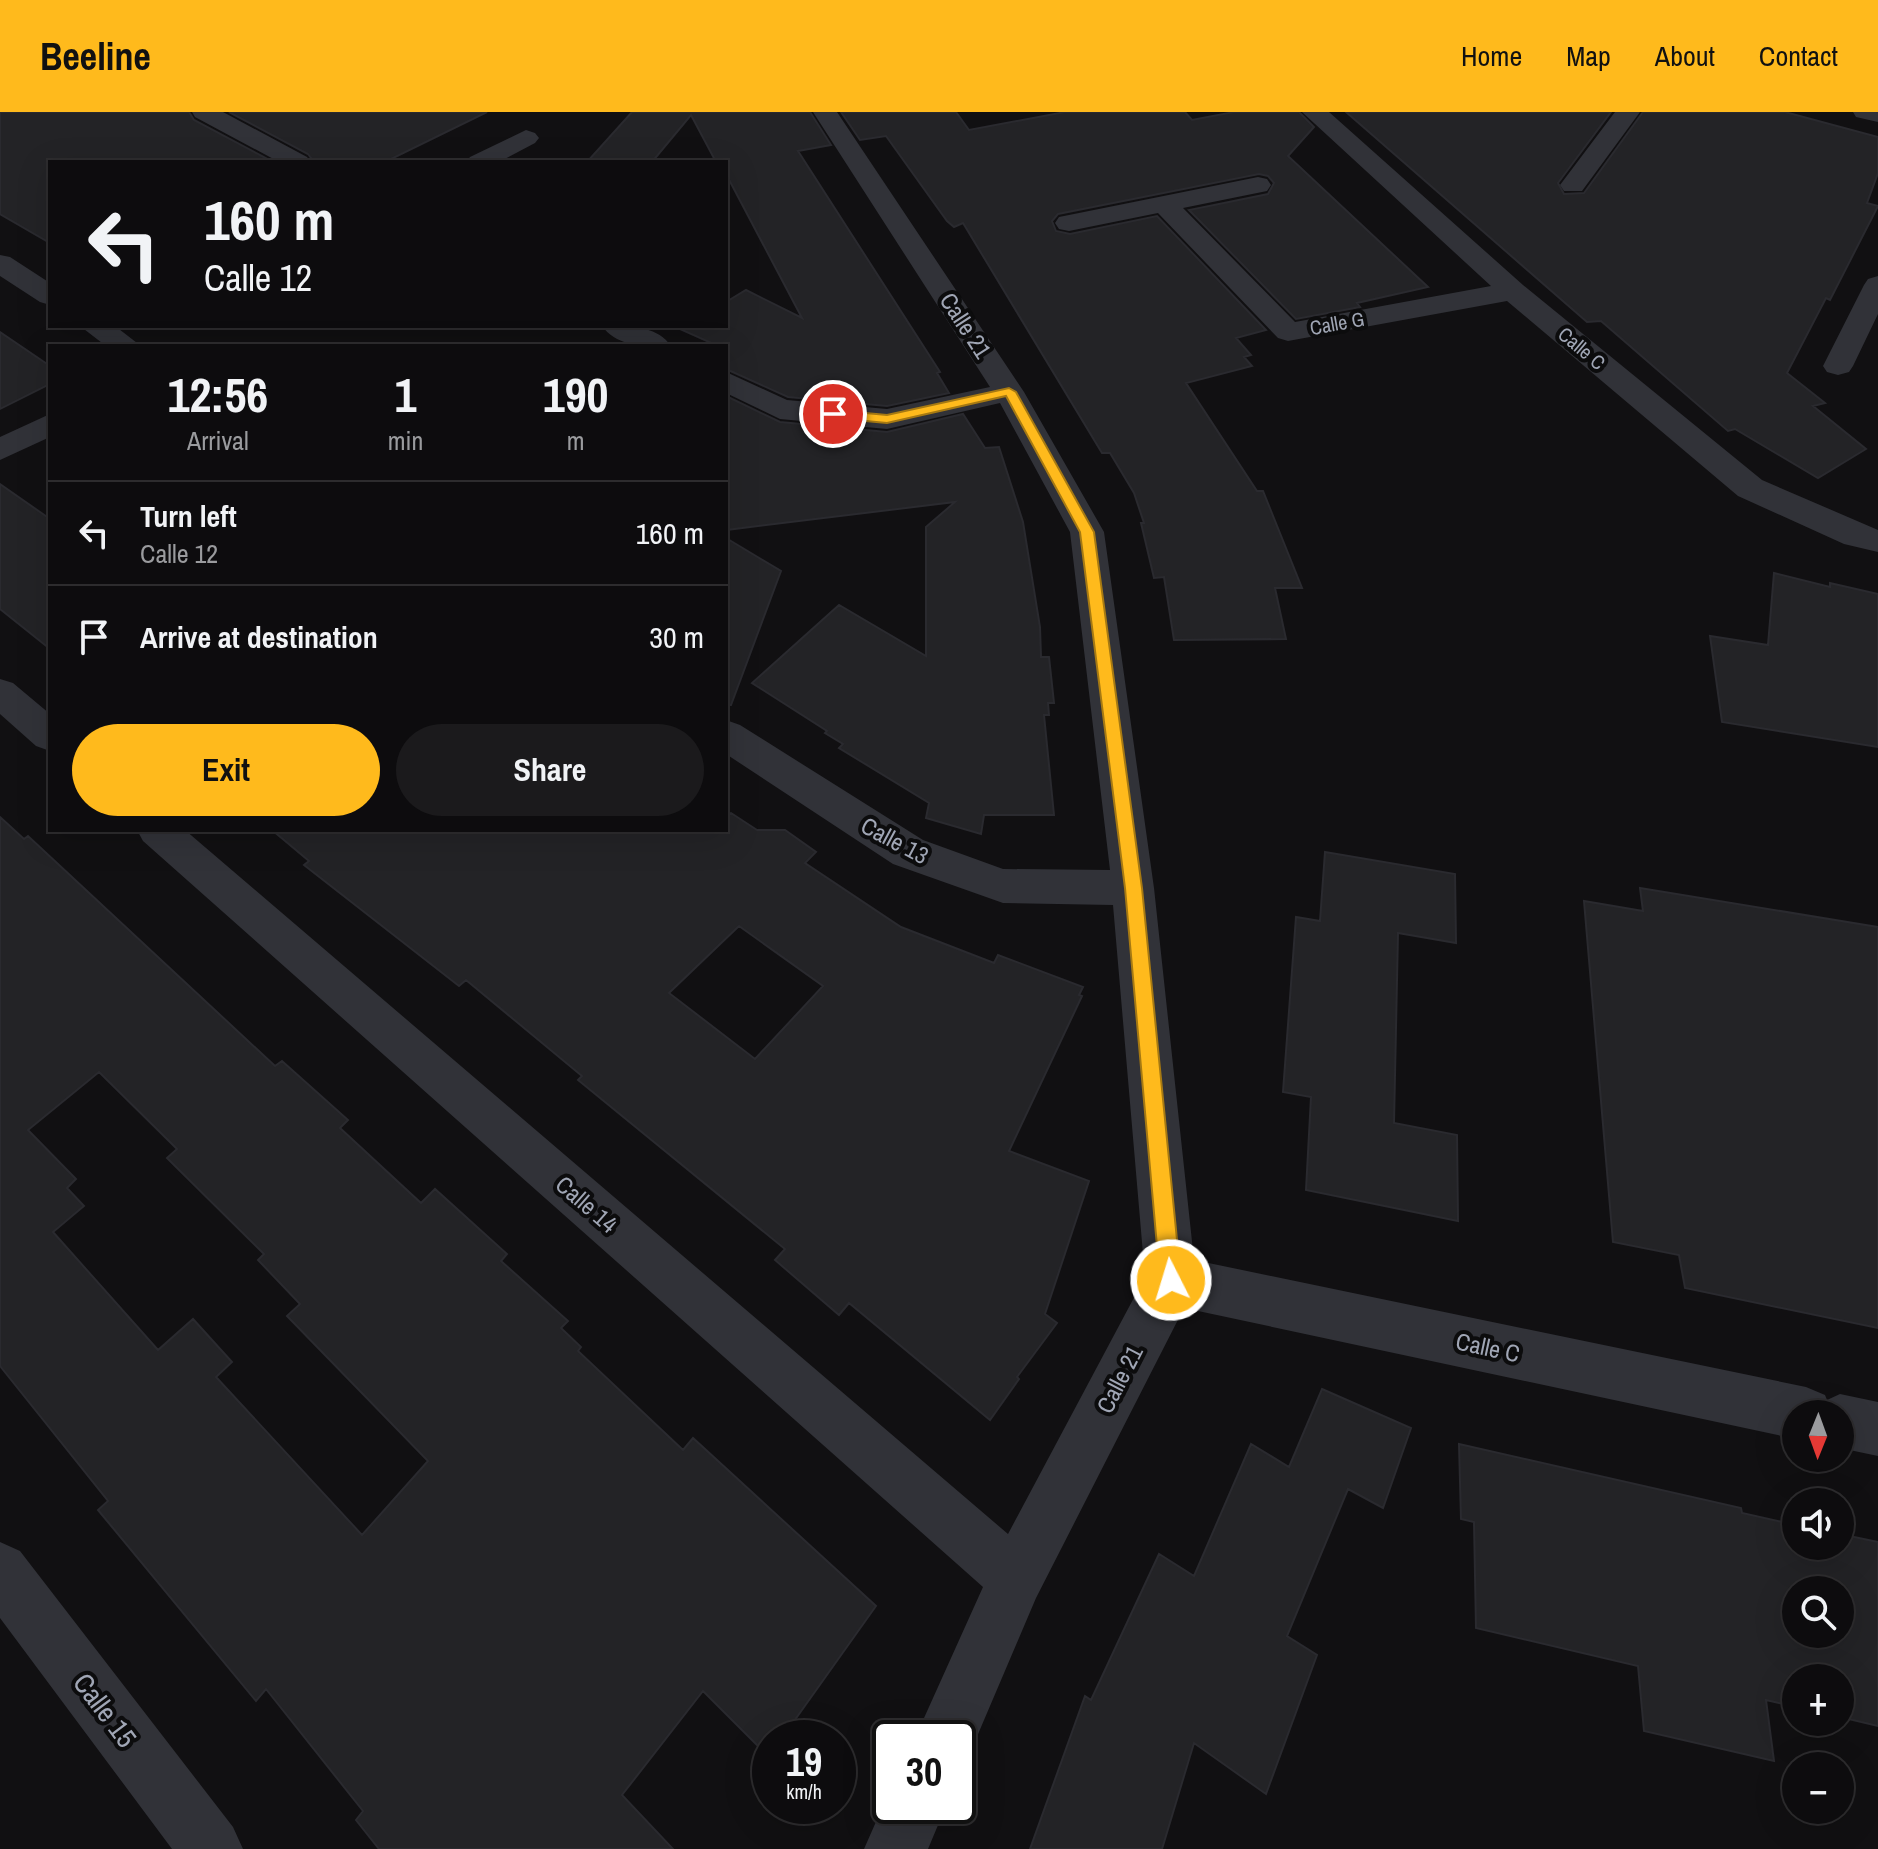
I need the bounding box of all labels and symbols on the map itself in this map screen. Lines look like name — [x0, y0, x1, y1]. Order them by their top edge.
street label: Calle 21 — [933, 286, 999, 364]
street label: Calle G — [1308, 305, 1366, 341]
street label: Calle C — [1553, 320, 1611, 376]
pin — [799, 380, 867, 448]
street label: Calle 13 — [856, 809, 934, 871]
street label: Calle 14 — [549, 1168, 625, 1240]
position arrow — [1129, 1238, 1213, 1322]
street label: Calle C — [1453, 1325, 1523, 1369]
street label: Calle 21 — [1088, 1340, 1150, 1418]
north arrow — [1782, 1400, 1854, 1472]
street label: Calle 15 — [64, 1665, 146, 1755]
speed limit sign: 30 — [872, 1720, 976, 1824]

